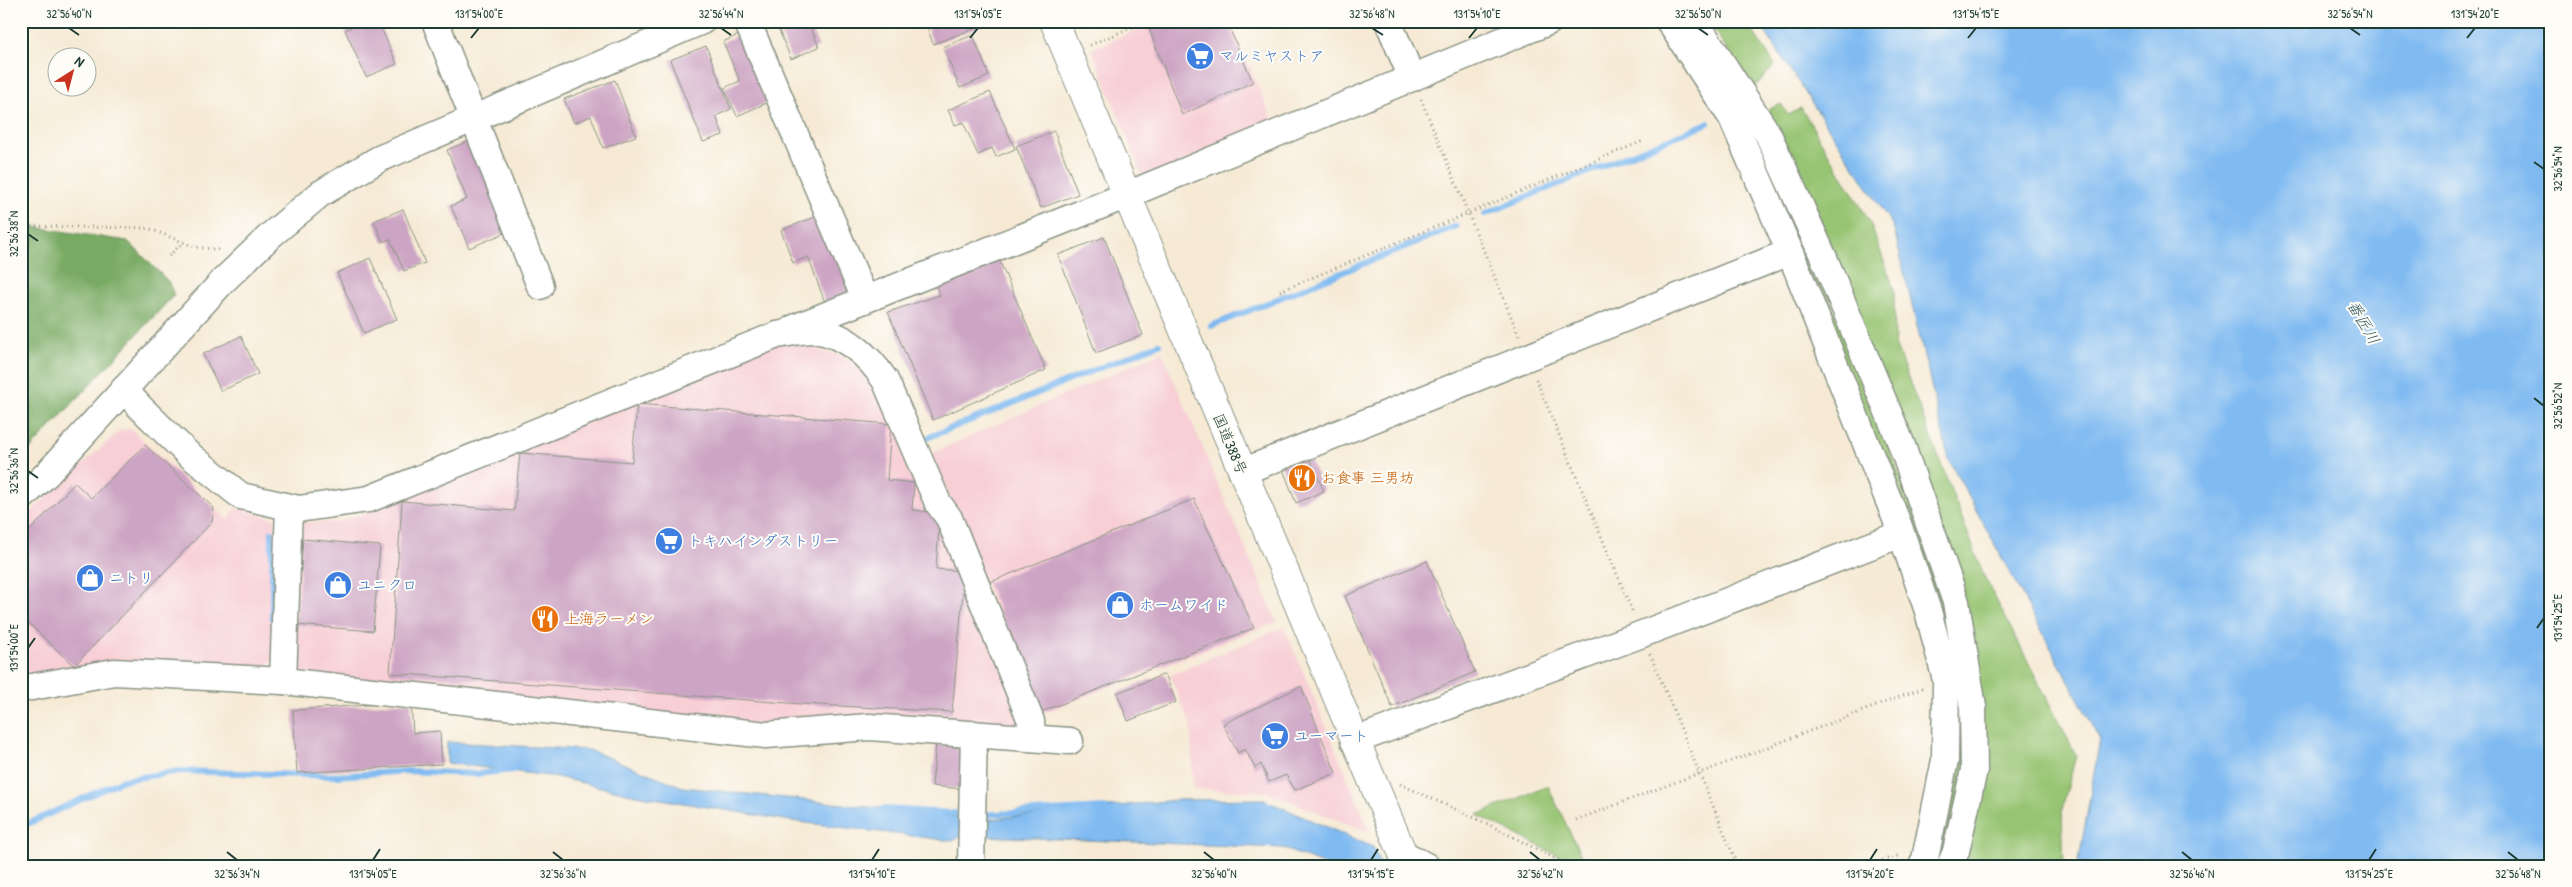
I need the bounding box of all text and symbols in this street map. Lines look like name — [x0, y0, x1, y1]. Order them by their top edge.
text: 32°56'40"N — [46, 5, 92, 22]
text: 131°54'00"E — [455, 5, 504, 22]
text: 32°56'44"N — [699, 5, 743, 22]
text: 131°54'05"E — [954, 5, 1003, 22]
text: 32°56'48"N — [1349, 5, 1395, 22]
text: 131°54'10"E — [1453, 5, 1501, 22]
text: 32°56'50"N — [1675, 5, 1721, 22]
text: 131°54'15"E — [1953, 5, 2000, 22]
text: 32°56'54"N — [2327, 5, 2373, 22]
text: 131°54'20"E — [2451, 5, 2500, 22]
supermarket icon: マルミヤストア — [1185, 41, 1215, 71]
place label: マルミヤストア — [1219, 45, 1325, 66]
north arrow — [48, 48, 98, 98]
text: N — [71, 51, 89, 71]
text: 32°56'54"N — [2549, 146, 2566, 192]
text: 32°56'38"N — [5, 211, 22, 257]
water label: 番匠川 — [2342, 296, 2386, 348]
text: 32°56'52"N — [2549, 383, 2566, 429]
street label: 国道388号 — [1208, 410, 1253, 478]
text: 32°56'36"N — [5, 448, 22, 494]
restaurant icon: お食事 三男坊 — [1287, 463, 1317, 493]
place label: お食事 三男坊 — [1321, 467, 1414, 488]
supermarket icon: トキハインダストリー — [654, 526, 684, 556]
place label: トキハインダストリー — [688, 530, 839, 551]
shop icon: ニトリ — [75, 563, 105, 593]
place label: ニトリ — [109, 567, 154, 588]
shop icon: ユニクロ — [323, 570, 353, 600]
place label: ユニクロ — [357, 574, 417, 595]
shop icon: ホームワイド — [1105, 590, 1135, 620]
text: 131°54'25"E — [2549, 593, 2566, 642]
place label: ホームワイド — [1139, 594, 1228, 615]
restaurant icon: 上海ラーメン — [530, 604, 560, 634]
place label: 上海ラーメン — [564, 608, 654, 629]
text: 131°54'00"E — [5, 623, 22, 672]
supermarket icon: ユーマート — [1260, 721, 1290, 751]
place label: ユーマート — [1294, 725, 1369, 746]
text: 32°56'34"N — [214, 865, 260, 882]
text: 131°54'05"E — [349, 865, 398, 882]
text: 32°56'36"N — [540, 865, 586, 882]
text: 131°54'10"E — [848, 865, 896, 882]
text: 32°56'40"N — [1191, 865, 1237, 882]
text: 131°54'15"E — [1348, 865, 1395, 882]
text: 32°56'42"N — [1517, 865, 1563, 882]
text: 131°54'20"E — [1846, 865, 1895, 882]
text: 32°56'46"N — [2170, 865, 2214, 882]
text: 131°54'25"E — [2345, 865, 2394, 882]
text: 32°56'48"N — [2495, 865, 2541, 882]

